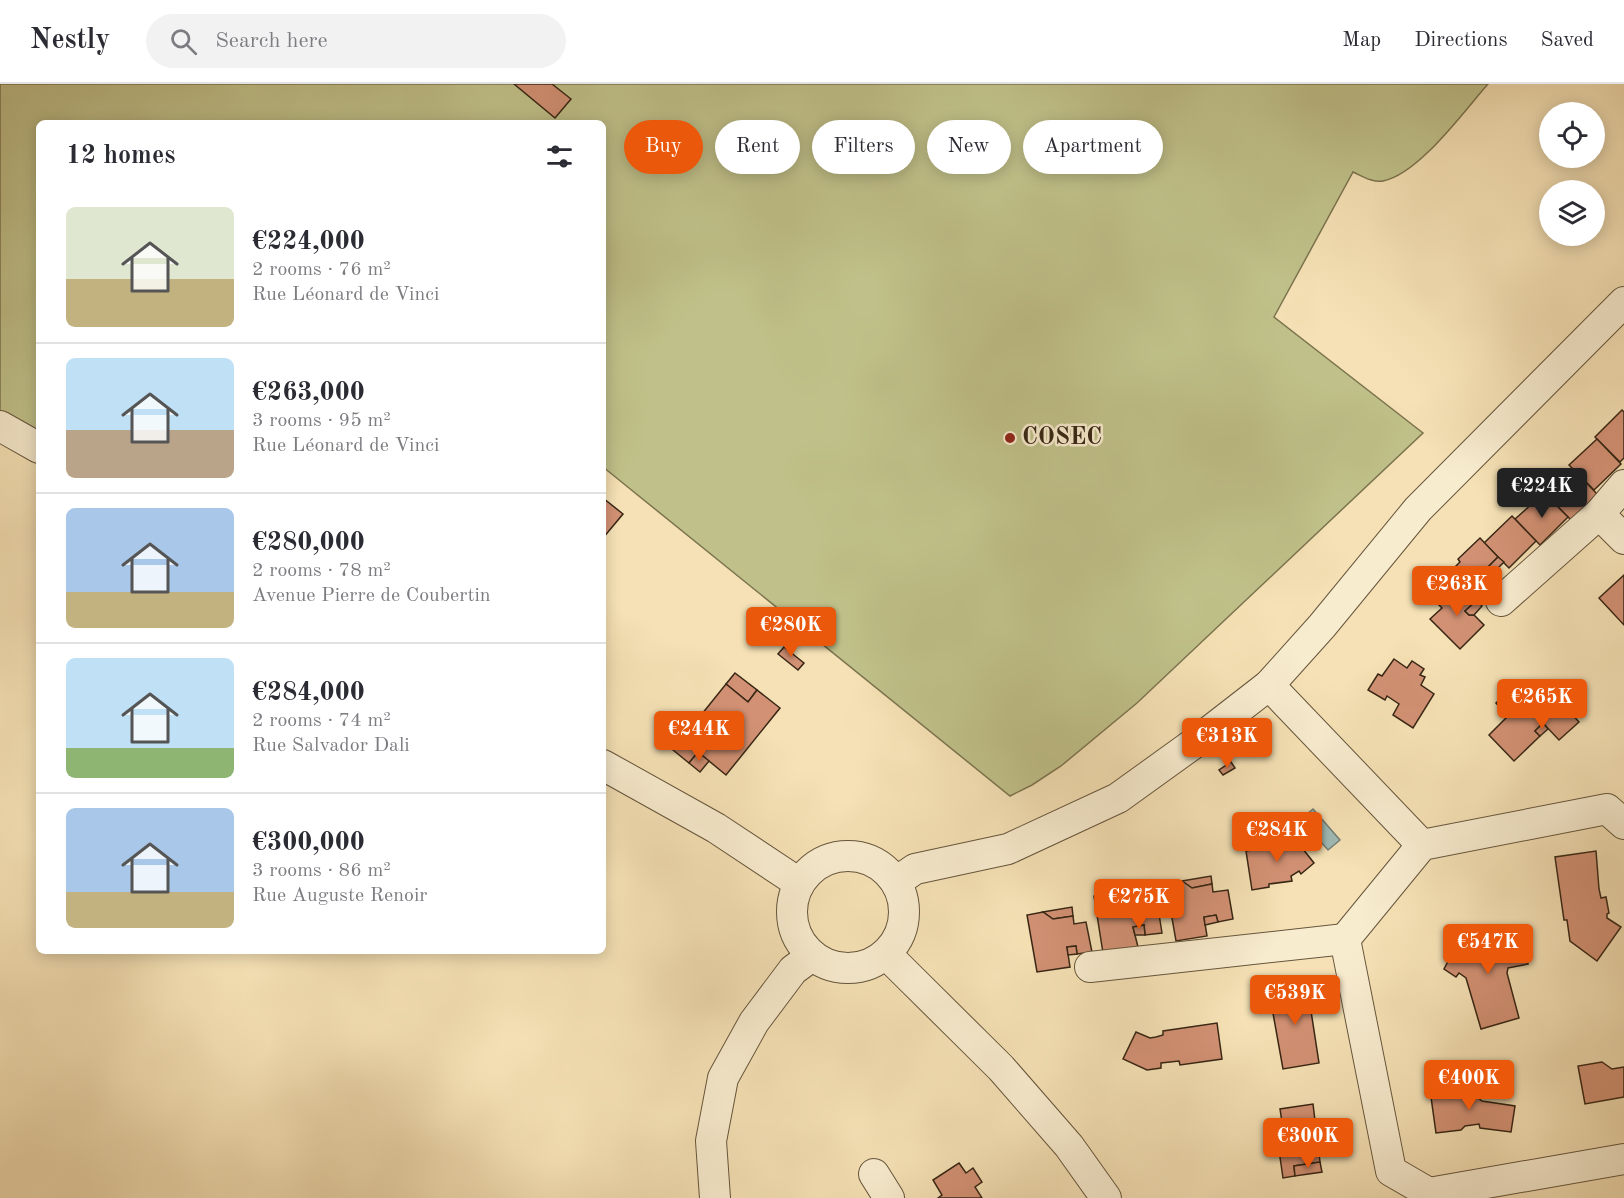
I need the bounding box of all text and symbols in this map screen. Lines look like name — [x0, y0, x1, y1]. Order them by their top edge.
search box — [146, 14, 566, 68]
icon: search — [167, 25, 200, 58]
text: Nestly — [30, 27, 110, 55]
text: Search here — [215, 30, 328, 52]
text: Map — [1342, 30, 1381, 51]
text: Directions — [1414, 30, 1508, 51]
text: Saved — [1541, 30, 1594, 51]
map controls — [1539, 102, 1605, 246]
button: locate — [1539, 102, 1605, 168]
chip: Buy — [624, 120, 703, 174]
chip: Rent — [715, 120, 800, 174]
chip: Filters — [812, 120, 915, 174]
chip: New — [927, 120, 1011, 174]
chip: Apartment — [1023, 120, 1163, 174]
icon: filters — [543, 140, 576, 173]
text: 12 homes — [66, 143, 175, 169]
button: layers — [1539, 180, 1605, 246]
text: €224,000 — [252, 229, 365, 255]
icon: home — [114, 231, 186, 303]
text: 2 rooms · 76 m² — [252, 260, 391, 280]
text: Rue Léonard de Vinci — [252, 285, 439, 305]
text: €263,000 — [252, 380, 365, 406]
icon: home — [114, 382, 186, 454]
text: 3 rooms · 95 m² — [252, 411, 391, 431]
place label: COSEC — [1022, 426, 1102, 450]
marker: COSEC — [1003, 431, 1017, 445]
text: Rue Léonard de Vinci — [252, 436, 439, 456]
pin: €224K — [1500, 468, 1584, 519]
text: €224K — [1511, 477, 1573, 497]
text: €280,000 — [252, 530, 365, 556]
icon: home — [114, 532, 186, 604]
text: 2 rooms · 78 m² — [252, 561, 391, 581]
pin: €263K — [1415, 566, 1499, 617]
text: €263K — [1426, 575, 1488, 595]
text: Avenue Pierre de Coubertin — [252, 586, 491, 606]
pin: €280K — [749, 607, 833, 658]
text: €280K — [760, 616, 822, 636]
pin: €265K — [1500, 679, 1584, 730]
text: €284,000 — [252, 680, 365, 706]
icon: home — [114, 682, 186, 754]
text: €265K — [1511, 688, 1573, 708]
text: 2 rooms · 74 m² — [252, 711, 391, 731]
pin: €244K — [657, 711, 741, 762]
pin: €313K — [1185, 718, 1269, 769]
text: €244K — [668, 720, 730, 740]
text: €313K — [1196, 727, 1258, 747]
text: Rue Salvador Dali — [252, 736, 410, 756]
pin: €284K — [1235, 812, 1319, 863]
text: €284K — [1246, 821, 1308, 841]
text: €300,000 — [252, 830, 365, 856]
icon: home — [114, 832, 186, 904]
text: 3 rooms · 86 m² — [252, 861, 391, 881]
pin: €275K — [1097, 879, 1181, 930]
text: Rue Auguste Renoir — [252, 886, 428, 906]
text: €275K — [1108, 888, 1170, 908]
pin: €547K — [1446, 924, 1530, 975]
text: €547K — [1457, 933, 1519, 953]
pin: €539K — [1253, 975, 1337, 1026]
text: €539K — [1264, 984, 1326, 1004]
pin: €400K — [1427, 1060, 1511, 1111]
text: €400K — [1438, 1069, 1500, 1089]
pin: €300K — [1266, 1118, 1350, 1169]
text: €300K — [1277, 1127, 1339, 1147]

